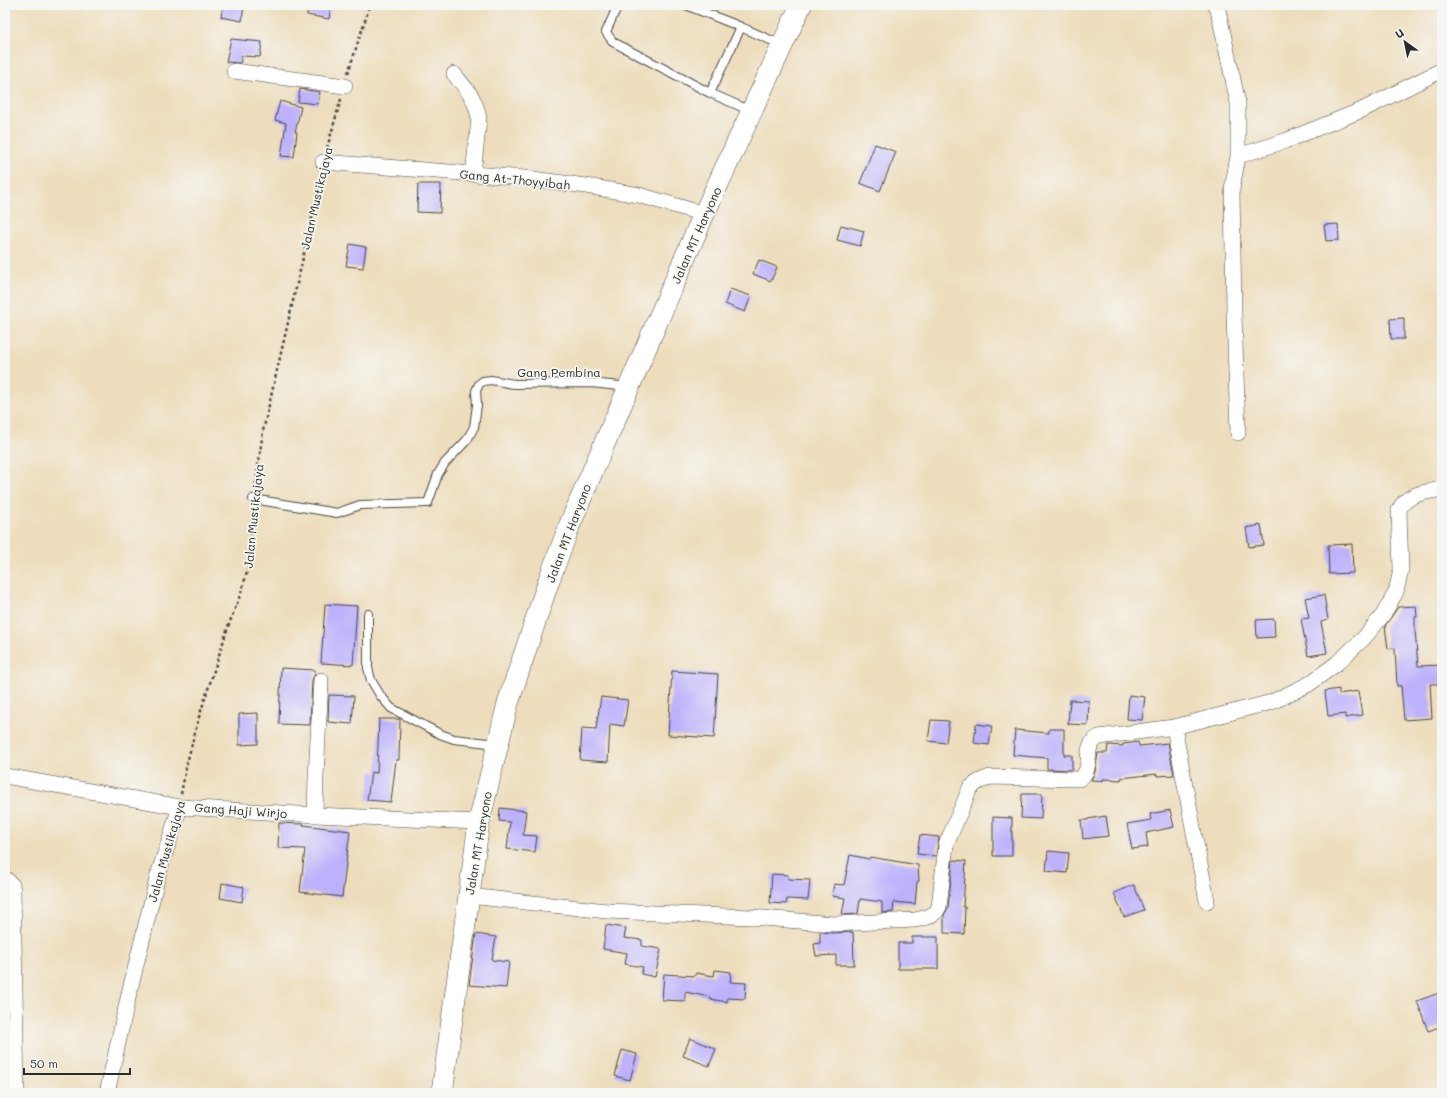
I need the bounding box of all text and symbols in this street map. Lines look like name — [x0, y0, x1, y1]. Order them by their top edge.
north arrow — [1385, 22, 1425, 62]
text: U — [1392, 25, 1407, 42]
street label: Jalan Mustikajaya — [296, 145, 336, 251]
street label: Gang At-Thoyyibah — [459, 165, 571, 193]
street label: Jalan MT Haryono — [667, 184, 725, 286]
street label: Gang Pembina — [517, 364, 601, 380]
street label: Jalan Mustikajaya — [240, 463, 266, 569]
street label: Jalan MT Haryono — [542, 481, 594, 585]
street label: Jalan MT Haryono — [461, 790, 495, 896]
street label: Jalan Mustikajaya — [144, 798, 188, 904]
street label: Gang Haji Wirjo — [194, 799, 288, 821]
scale bar — [24, 1050, 130, 1076]
text: 50 m — [30, 1055, 58, 1071]

